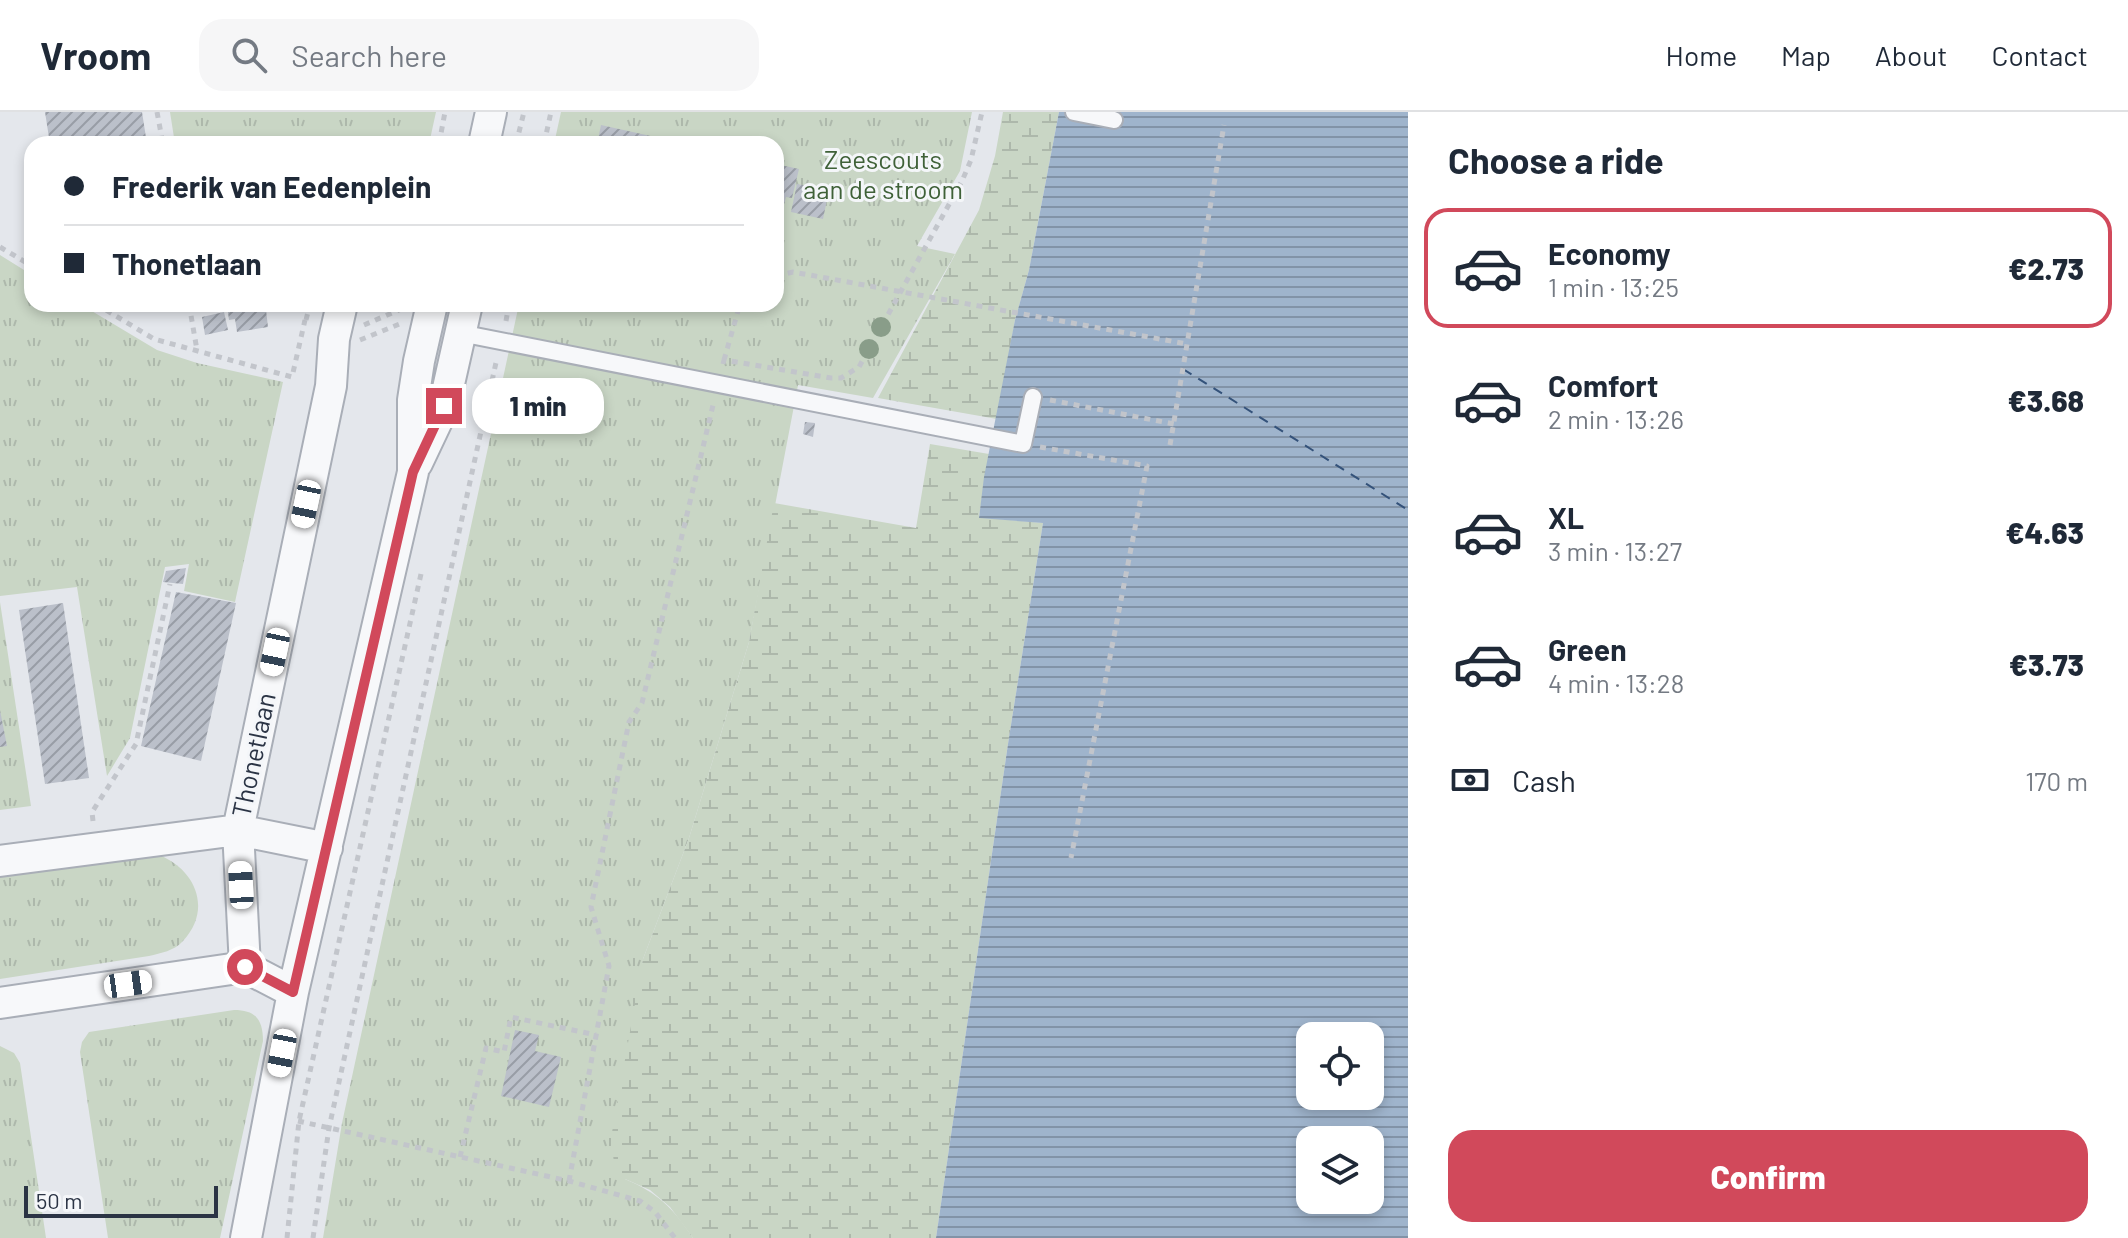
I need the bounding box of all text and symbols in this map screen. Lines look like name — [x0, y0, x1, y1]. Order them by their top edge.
search box — [199, 19, 759, 91]
text: Vroom — [40, 32, 151, 78]
icon: search — [227, 33, 271, 77]
text: Search here — [291, 37, 447, 73]
text: Home — [1666, 38, 1737, 72]
text: Map — [1781, 38, 1831, 72]
text: About — [1875, 38, 1947, 72]
text: Contact — [1991, 38, 2088, 72]
text: Choose a ride — [1448, 138, 1664, 181]
park label: Zeescouts aan de stroom — [803, 143, 963, 204]
text: Frederik van Eedenplein — [112, 168, 431, 204]
icon: car — [1452, 232, 1524, 304]
text: Economy — [1548, 235, 1671, 271]
text: Thonetlaan — [112, 245, 262, 281]
text: €2.73 — [2008, 250, 2084, 286]
text: 1 min · 13:25 — [1548, 271, 1679, 302]
icon: car — [1452, 364, 1524, 436]
text: Comfort — [1548, 367, 1658, 403]
callout: 1 min — [472, 378, 604, 434]
text: €3.68 — [2008, 382, 2084, 418]
route end — [426, 388, 462, 424]
text: 1 min — [509, 390, 567, 421]
text: 2 min · 13:26 — [1548, 403, 1684, 434]
car — [289, 478, 323, 530]
icon: car — [1452, 496, 1524, 568]
text: XL — [1548, 499, 1584, 535]
text: €4.63 — [2005, 514, 2084, 550]
text: 3 min · 13:27 — [1548, 535, 1682, 566]
car — [258, 626, 292, 678]
icon: car — [1452, 628, 1524, 700]
text: Green — [1548, 631, 1627, 667]
text: €3.73 — [2009, 646, 2084, 682]
text: 4 min · 13:28 — [1548, 667, 1684, 698]
street label: Thonetlaan — [224, 690, 281, 820]
icon: cash — [1448, 758, 1492, 802]
text: Cash — [1512, 762, 1576, 798]
text: 170 m — [2025, 765, 2088, 796]
car — [228, 860, 254, 910]
route start — [227, 949, 263, 985]
car — [103, 969, 153, 999]
map controls — [1296, 1022, 1384, 1214]
button: locate — [1296, 1022, 1384, 1110]
car — [266, 1027, 298, 1079]
button: layers — [1296, 1126, 1384, 1214]
button: Confirm — [1448, 1130, 2088, 1222]
scale bar — [24, 1182, 218, 1218]
text: 50 m — [36, 1187, 82, 1213]

